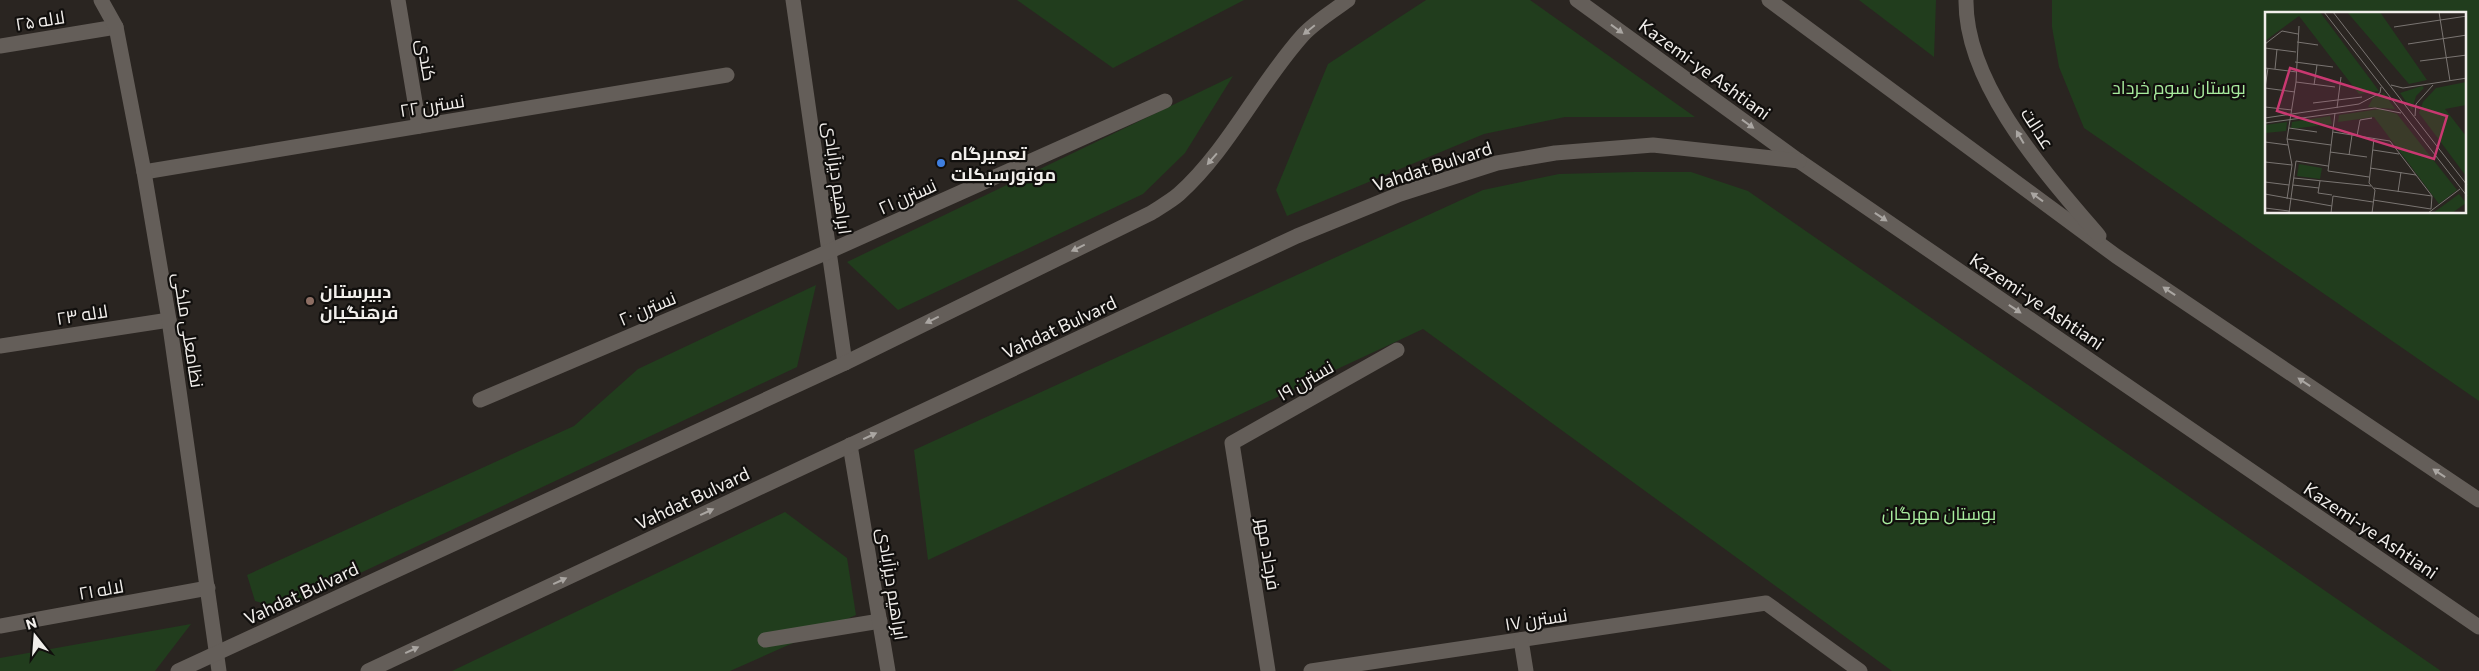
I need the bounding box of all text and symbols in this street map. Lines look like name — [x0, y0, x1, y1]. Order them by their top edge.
street label: لاله ۲۵ — [14, 5, 66, 35]
inset map — [2265, 12, 2466, 214]
street label: Kazemi-ye Ashtiani — [1635, 14, 1775, 124]
one-way arrow — [1610, 23, 1623, 33]
one-way arrow — [1304, 24, 1316, 36]
street label: کندی — [412, 37, 441, 83]
park label: بوستان سوم خرداد — [2112, 76, 2246, 100]
street label: نسترن ۲۲ — [398, 89, 466, 122]
street label: عدالت — [2017, 103, 2059, 153]
one-way arrow — [1741, 119, 1755, 129]
street label: ابراهیم دیزآبادی — [817, 120, 857, 236]
one-way arrow — [2015, 130, 2024, 143]
street label: Vahdat Bulvard — [1370, 136, 1494, 196]
place label: تعمیرگاه موتورسیکلت — [951, 142, 1056, 186]
one-way arrow — [1206, 153, 1218, 165]
marker: تعمیرگاه موتورسیکلت — [935, 157, 947, 169]
street label: نسترن ۲۱ — [874, 173, 940, 219]
one-way arrow — [2030, 192, 2044, 202]
one-way arrow — [1874, 212, 1888, 222]
one-way arrow — [1071, 244, 1085, 252]
street label: Kazemi-ye Ashtiani — [1966, 248, 2108, 354]
street label: نظامعلی ملکی — [168, 271, 209, 389]
place label: دبیرستان فرهنگیان — [320, 280, 398, 324]
street label: نسترن ۲۰ — [615, 286, 679, 331]
one-way arrow — [2162, 286, 2176, 296]
street label: Vahdat Bulvard — [998, 291, 1120, 363]
marker: دبیرستان فرهنگیان — [304, 295, 316, 307]
street label: لاله ۲۳ — [55, 299, 109, 329]
one-way arrow — [2008, 304, 2022, 314]
one-way arrow — [925, 316, 939, 324]
street label: نسترن ۱۹ — [1273, 355, 1338, 406]
one-way arrow — [2297, 377, 2311, 387]
one-way arrow — [863, 432, 877, 440]
street label: Vahdat Bulvard — [631, 462, 753, 534]
one-way arrow — [2432, 468, 2445, 478]
street label: Kazemi-ye Ashtiani — [2300, 477, 2442, 583]
park label: بوستان مهرگان — [1882, 502, 1996, 525]
one-way arrow — [700, 508, 714, 516]
street label: فرجاد مهر — [1251, 515, 1286, 592]
street label: ابراهیم دیزآبادی — [871, 526, 913, 642]
street label: Vahdat Bulvard — [240, 557, 362, 629]
street label: لاله ۲۱ — [77, 574, 125, 604]
one-way arrow — [552, 577, 567, 586]
street label: نسترن ۱۷ — [1503, 603, 1569, 636]
north arrow — [10, 611, 60, 661]
text: N — [24, 613, 39, 633]
one-way arrow — [405, 646, 419, 654]

